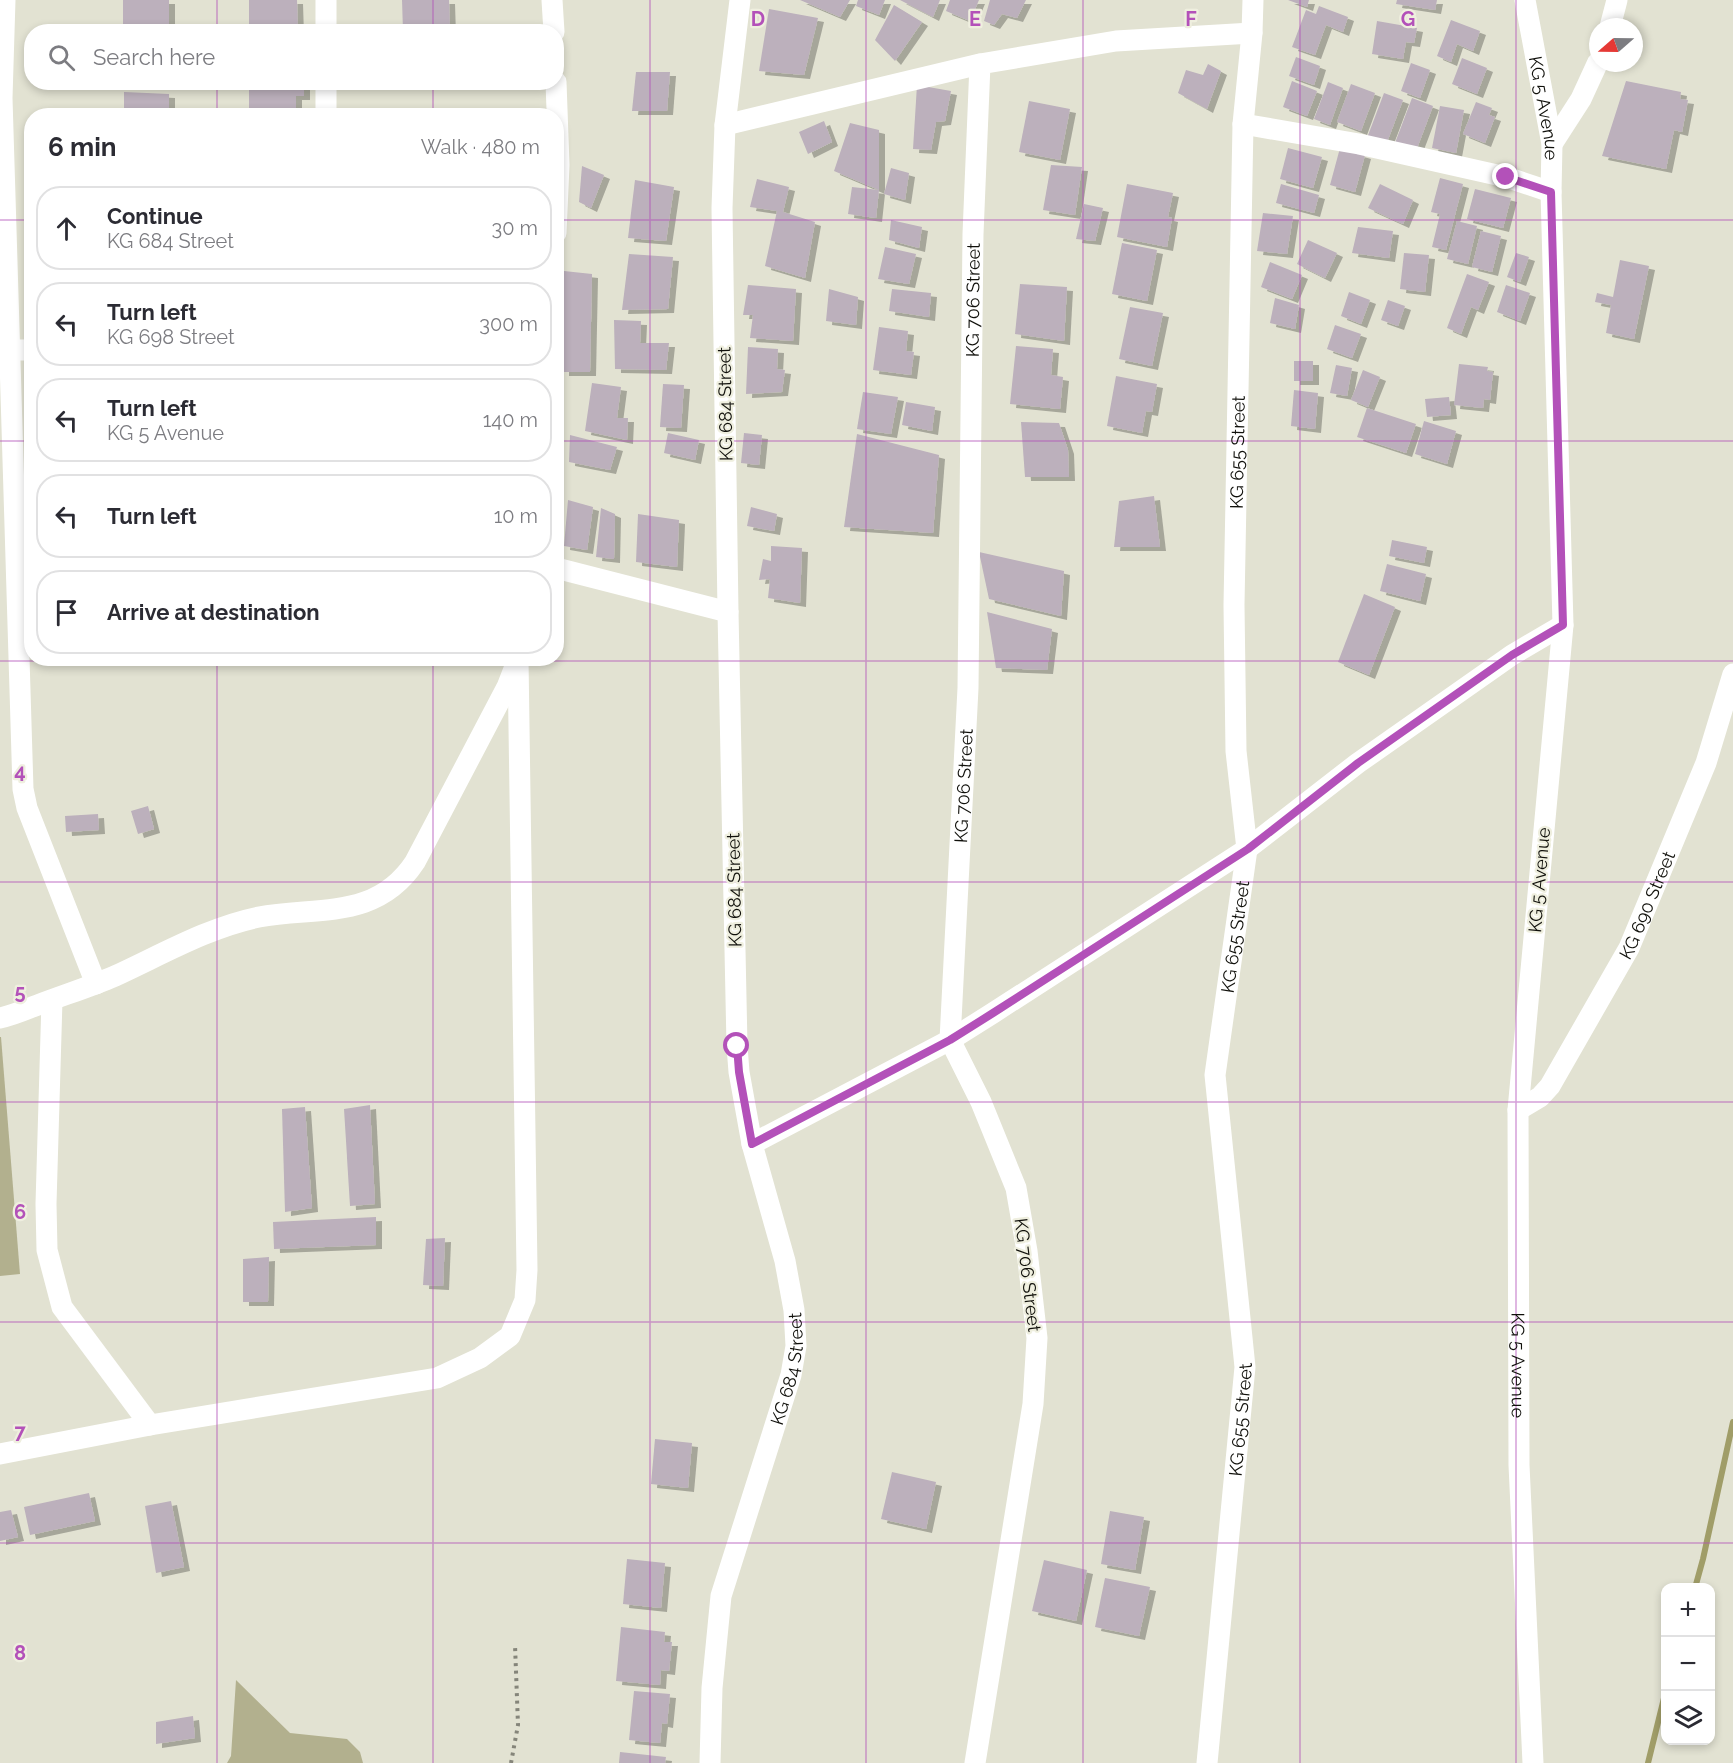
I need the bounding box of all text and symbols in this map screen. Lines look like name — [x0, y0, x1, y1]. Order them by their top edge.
text: D — [751, 7, 765, 31]
text: E — [969, 7, 981, 31]
text: F — [1185, 7, 1197, 31]
text: G — [1401, 7, 1415, 31]
north arrow — [1589, 18, 1643, 72]
search box — [24, 24, 564, 90]
icon: search — [45, 41, 78, 74]
text: Search here — [93, 44, 215, 70]
street label: KG 5 Avenue — [1525, 54, 1563, 161]
text: 6 min — [48, 132, 117, 162]
text: Walk · 480 m — [421, 135, 540, 159]
route end — [1492, 163, 1518, 189]
text: Continue — [107, 203, 203, 229]
icon: ahead — [50, 212, 83, 245]
text: 30 m — [492, 216, 538, 240]
text: KG 684 Street — [107, 229, 234, 253]
street label: KG 706 Street — [961, 243, 983, 357]
text: Turn left — [107, 299, 197, 325]
icon: left — [50, 308, 83, 341]
text: 300 m — [479, 312, 538, 336]
text: KG 698 Street — [107, 325, 235, 349]
street label: KG 684 Street — [714, 347, 736, 461]
text: Turn left — [107, 395, 197, 421]
street label: KG 655 Street — [1225, 395, 1248, 509]
icon: left — [50, 404, 83, 437]
text: 140 m — [483, 408, 538, 432]
text: KG 5 Avenue — [107, 421, 224, 445]
icon: left — [50, 500, 83, 533]
text: Turn left — [107, 503, 197, 529]
text: 10 m — [494, 504, 538, 528]
icon: arrive — [50, 596, 83, 629]
text: Arrive at destination — [107, 599, 320, 625]
street label: KG 706 Street — [950, 728, 976, 843]
text: 4 — [14, 759, 26, 783]
street label: KG 5 Avenue — [1524, 826, 1554, 933]
street label: KG 684 Street — [723, 833, 745, 947]
street label: KG 690 Street — [1614, 848, 1679, 963]
street label: KG 655 Street — [1216, 879, 1253, 994]
text: 5 — [14, 980, 26, 1004]
route start — [723, 1032, 749, 1058]
text: 6 — [14, 1200, 26, 1224]
street label: KG 706 Street — [1011, 1217, 1045, 1333]
street label: KG 684 Street — [765, 1312, 806, 1427]
street label: KG 5 Avenue — [1508, 1312, 1529, 1418]
street label: KG 655 Street — [1224, 1362, 1256, 1477]
text: 7 — [14, 1420, 26, 1444]
map controls — [1661, 1583, 1715, 1745]
button: + — [1661, 1583, 1715, 1637]
button: − — [1661, 1637, 1715, 1691]
text: 8 — [14, 1641, 26, 1665]
button: layers — [1661, 1691, 1715, 1745]

